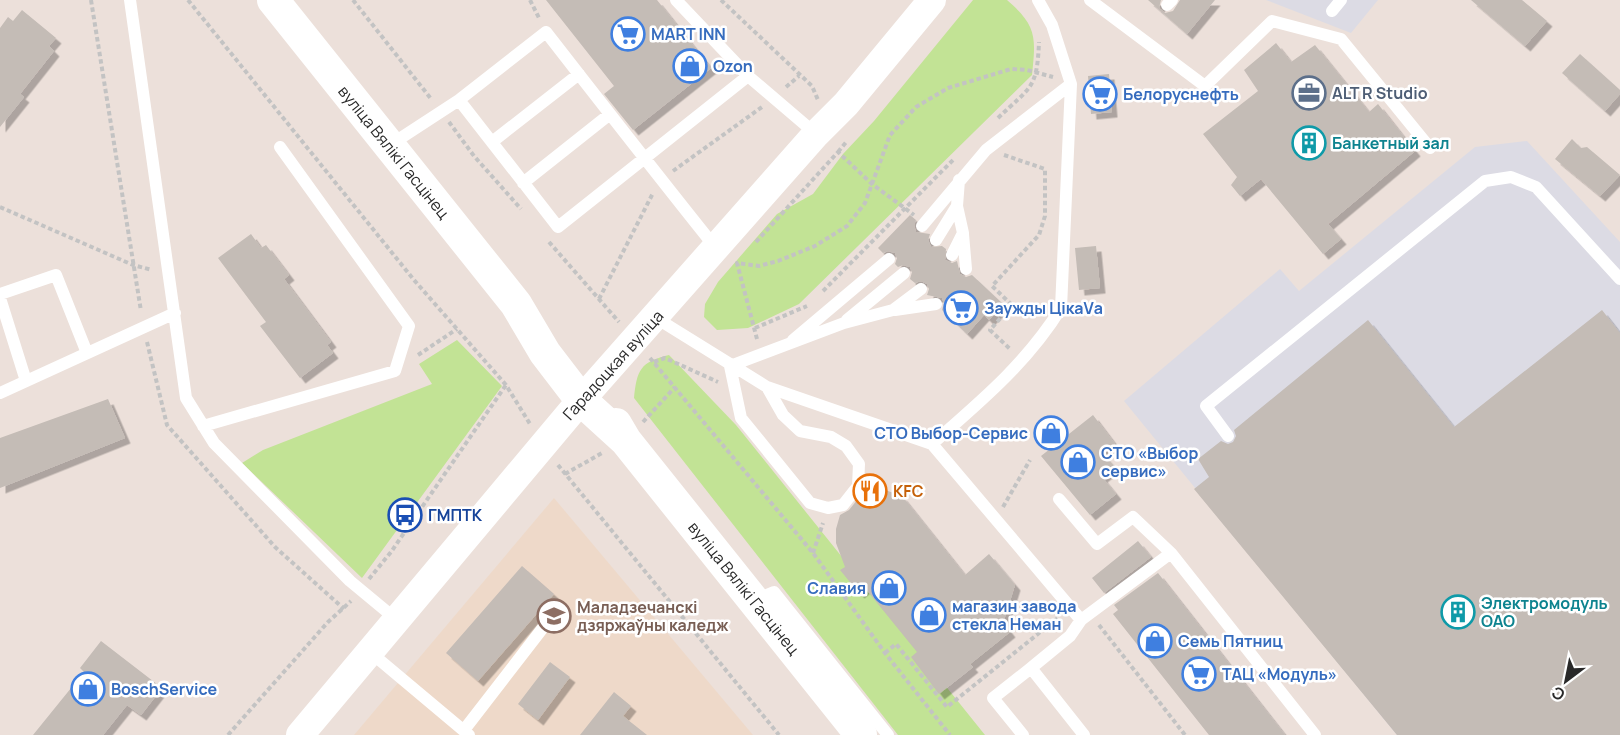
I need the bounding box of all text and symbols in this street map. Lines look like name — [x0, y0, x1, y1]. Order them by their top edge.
supermarket icon: MART INN — [610, 16, 646, 52]
place label: MART INN — [651, 23, 726, 45]
shop icon: Ozon — [672, 48, 708, 84]
place label: Ozon — [713, 55, 753, 77]
office icon: ALT R Studio — [1291, 75, 1327, 111]
supermarket icon: Белоруснефть — [1082, 76, 1118, 112]
street label: вуліца Вялікі Гасцінец — [333, 81, 455, 223]
place label: ALT R Studio — [1332, 82, 1428, 104]
place label: Белоруснефть — [1123, 83, 1239, 105]
building icon: Банкетный зал — [1291, 125, 1327, 161]
place label: Банкетный зал — [1332, 132, 1449, 154]
supermarket icon: Заужды ЦікаVа — [943, 290, 979, 326]
place label: Заужды ЦікаVа — [984, 297, 1103, 319]
street label: Гарадоцкая вуліца — [558, 305, 668, 425]
shop icon: СТО Выбор-Сервис — [1033, 415, 1069, 451]
place label: СТО Выбор-Сервис — [874, 422, 1028, 444]
place label: СТО «Выбор сервис» — [1101, 442, 1198, 482]
shop icon: СТО «Выбор сервис» — [1060, 444, 1096, 480]
restaurant icon: KFC — [852, 473, 888, 509]
place label: KFC — [893, 480, 924, 502]
bus stop icon: ГМПТК — [387, 497, 423, 533]
place label: ГМПТК — [428, 504, 483, 526]
street label: вуліца Вялікі Гасцінец — [683, 517, 805, 659]
shop icon: Славия — [871, 570, 907, 606]
place label: Славия — [807, 577, 866, 599]
place label: Электромодуль ОАО — [1481, 592, 1608, 632]
building icon: Электромодуль ОАО — [1440, 594, 1476, 630]
place label: магазин завода стекла Неман — [952, 595, 1076, 635]
place label: Маладзечанскі дзяржаўны каледж — [577, 596, 729, 636]
shop icon: магазин завода стекла Неман — [911, 597, 947, 633]
school or university icon: Маладзечанскі дзяржаўны каледж — [536, 598, 572, 634]
shop icon: Семь Пятниц — [1137, 623, 1173, 659]
place label: Семь Пятниц — [1178, 630, 1283, 652]
north arrow — [1536, 651, 1596, 711]
supermarket icon: ТАЦ «Модуль» — [1181, 656, 1217, 692]
place label: ТАЦ «Модуль» — [1222, 663, 1337, 685]
shop icon: BoschService — [70, 671, 106, 707]
place label: BoschService — [111, 678, 218, 700]
text: С — [1547, 681, 1569, 706]

